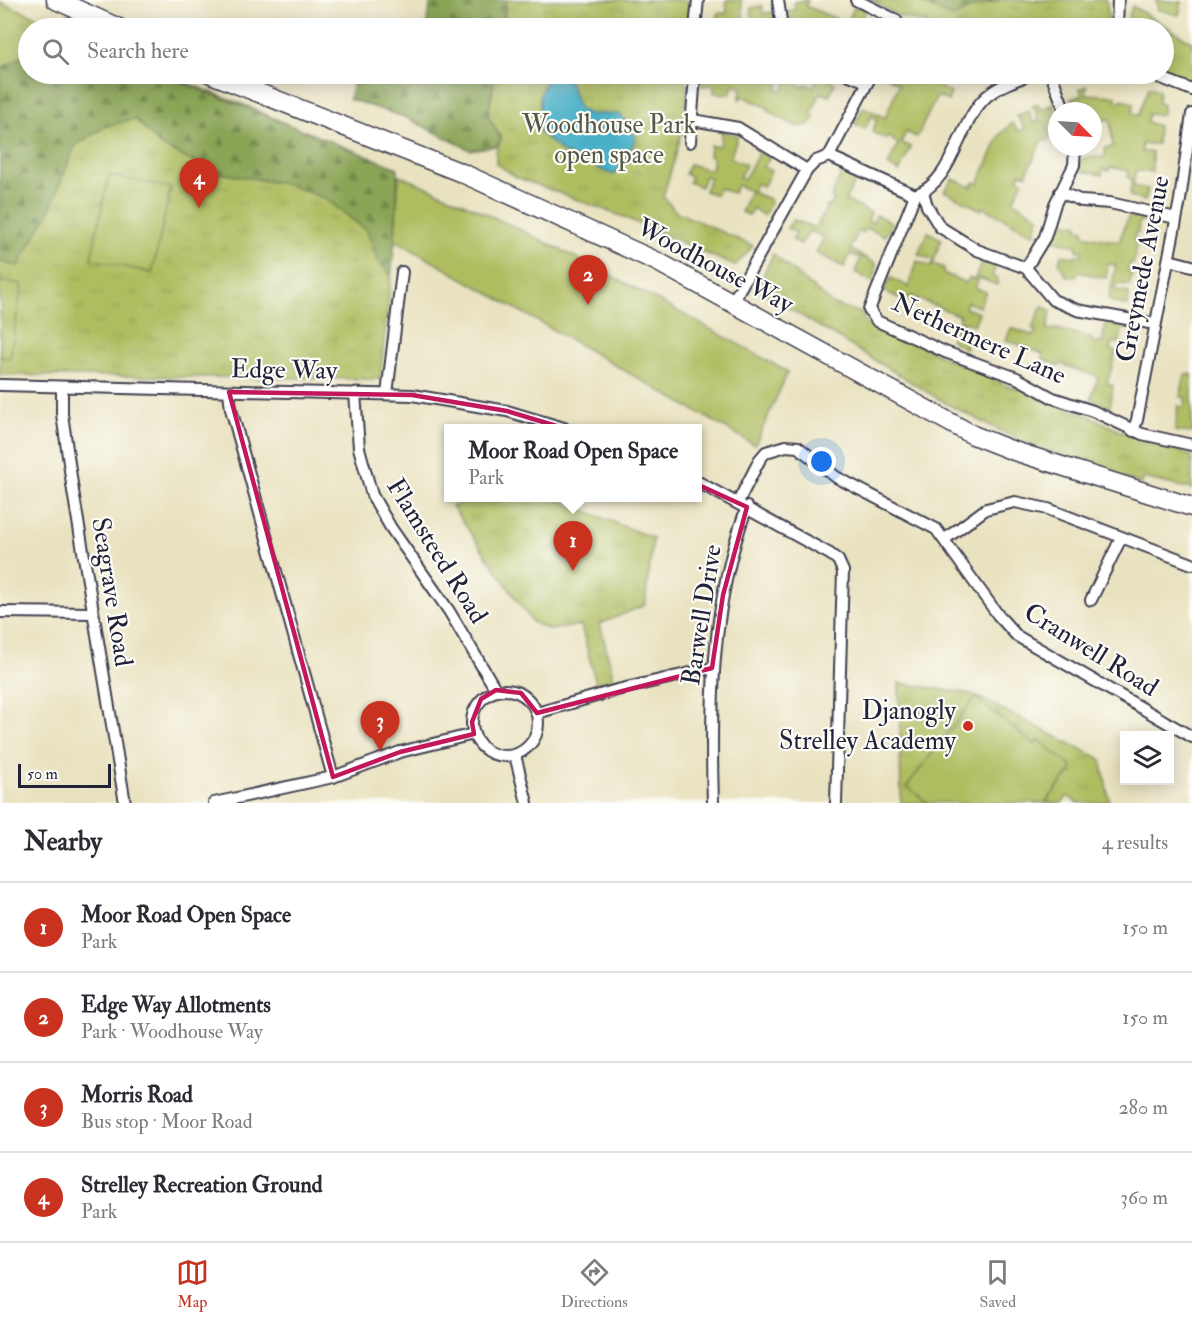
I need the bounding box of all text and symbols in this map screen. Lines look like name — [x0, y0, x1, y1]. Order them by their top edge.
search box — [18, 18, 1174, 84]
icon: search — [39, 35, 72, 68]
text: Search here — [87, 37, 189, 65]
north arrow — [1048, 102, 1102, 156]
park label: Woodhouse Park open space — [521, 109, 697, 172]
pin: 4 — [180, 158, 218, 208]
street label: Greymede Avenue — [1109, 173, 1177, 365]
street label: Woodhouse Way — [630, 211, 799, 321]
pin: 2 — [568, 256, 608, 305]
street label: Nethermere Lane — [887, 286, 1071, 392]
street label: Edge Way — [230, 353, 338, 387]
popup — [444, 424, 702, 502]
text: Moor Road Open Space — [468, 437, 678, 465]
your location — [807, 447, 836, 476]
text: Park — [468, 465, 504, 490]
street label: Flamsteed Road — [380, 472, 495, 630]
street label: Seagrave Road — [84, 515, 140, 669]
pin: 1 — [554, 522, 592, 571]
street label: Barwell Drive — [675, 542, 729, 688]
street label: Cranwell Road — [1018, 596, 1164, 704]
place label: Djanogly Strelley Academy — [779, 695, 957, 757]
pin: 3 — [360, 702, 400, 751]
marker: Djanogly Strelley Academy — [961, 719, 975, 733]
map controls — [1120, 731, 1174, 785]
button: layers — [1120, 731, 1174, 785]
scale bar — [18, 761, 111, 788]
text: 50 m — [27, 764, 58, 784]
text: Nearby — [24, 826, 102, 858]
text: 4 results — [1102, 830, 1168, 855]
text: Moor Road Open Space — [81, 901, 291, 929]
text: 1 — [40, 915, 47, 940]
text: 150 m — [1122, 915, 1168, 940]
text: Park — [81, 929, 117, 954]
text: Edge Way Allotments — [81, 991, 271, 1019]
text: 2 — [38, 1005, 49, 1030]
text: 150 m — [1122, 1005, 1168, 1030]
text: Park · Woodhouse Way — [81, 1019, 263, 1044]
text: Morris Road — [81, 1081, 193, 1109]
text: 3 — [40, 1095, 47, 1120]
text: 280 m — [1118, 1095, 1168, 1120]
text: Bus stop · Moor Road — [81, 1109, 253, 1134]
text: Strelley Recreation Ground — [81, 1171, 323, 1199]
text: 4 — [38, 1185, 49, 1210]
text: 360 m — [1120, 1185, 1168, 1210]
text: Park — [81, 1199, 117, 1224]
tab: Map — [176, 1256, 209, 1312]
tab: Directions — [561, 1256, 628, 1312]
tab: Saved — [980, 1256, 1016, 1312]

